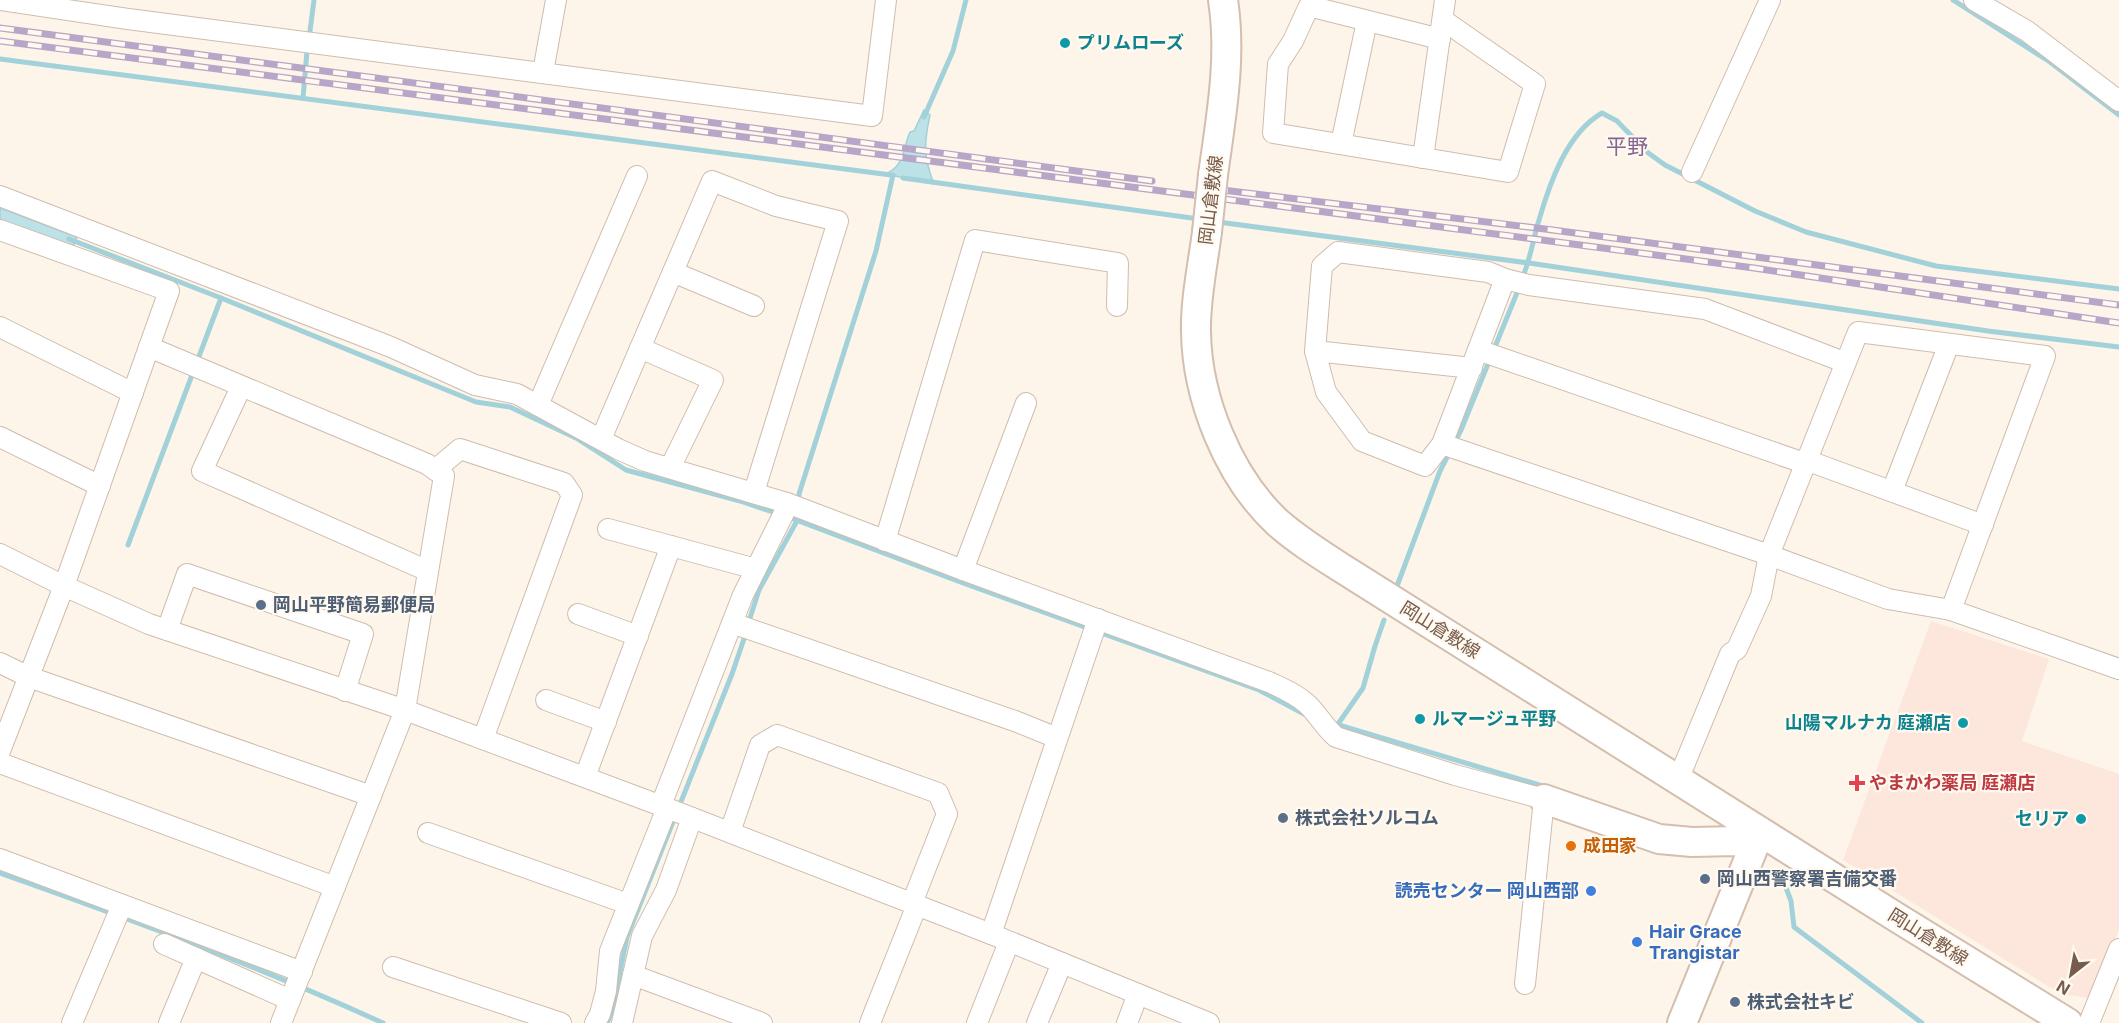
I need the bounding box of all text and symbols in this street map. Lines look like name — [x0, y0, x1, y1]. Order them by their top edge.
place label: プリムローズ — [1077, 32, 1184, 53]
marker: プリムローズ — [1058, 36, 1072, 50]
district label: 平野 — [1606, 134, 1648, 159]
street label: 岡山倉敷線 — [1195, 154, 1226, 246]
place label: 岡山平野簡易郵便局 — [273, 594, 435, 615]
street label: 岡山倉敷線 — [1397, 597, 1484, 662]
marker: 岡山平野簡易郵便局 — [254, 598, 268, 612]
place label: ルマージュ平野 — [1432, 708, 1556, 729]
marker: ルマージュ平野 — [1413, 712, 1427, 726]
place label: 山陽マルナカ 庭瀬店 — [1785, 712, 1951, 733]
marker: 山陽マルナカ 庭瀬店 — [1956, 716, 1970, 730]
place label: やまかわ薬局 庭瀬店 — [1869, 772, 2035, 793]
marker: やまかわ薬局 庭瀬店 — [1850, 776, 1864, 790]
place label: 株式会社ソルコム — [1295, 807, 1439, 828]
place label: セリア — [2015, 808, 2069, 829]
marker: 株式会社ソルコム — [1276, 811, 1290, 825]
marker: セリア — [2074, 812, 2088, 826]
place label: 成田家 — [1583, 835, 1637, 856]
marker: 成田家 — [1564, 839, 1578, 853]
place label: 岡山西警察署吉備交番 — [1717, 868, 1897, 889]
marker: 岡山西警察署吉備交番 — [1698, 872, 1712, 886]
place label: 読売センター 岡山西部 — [1395, 880, 1579, 901]
marker: 読売センター 岡山西部 — [1584, 884, 1598, 898]
street label: 岡山倉敷線 — [1885, 904, 1972, 969]
place label: Hair Grace Trangistar — [1649, 921, 1742, 963]
marker: Hair Grace Trangistar — [1630, 935, 1644, 949]
north arrow — [2041, 945, 2101, 1005]
text: N — [2053, 976, 2074, 1000]
place label: 株式会社キビ — [1747, 991, 1855, 1012]
marker: 株式会社キビ — [1728, 995, 1742, 1009]

